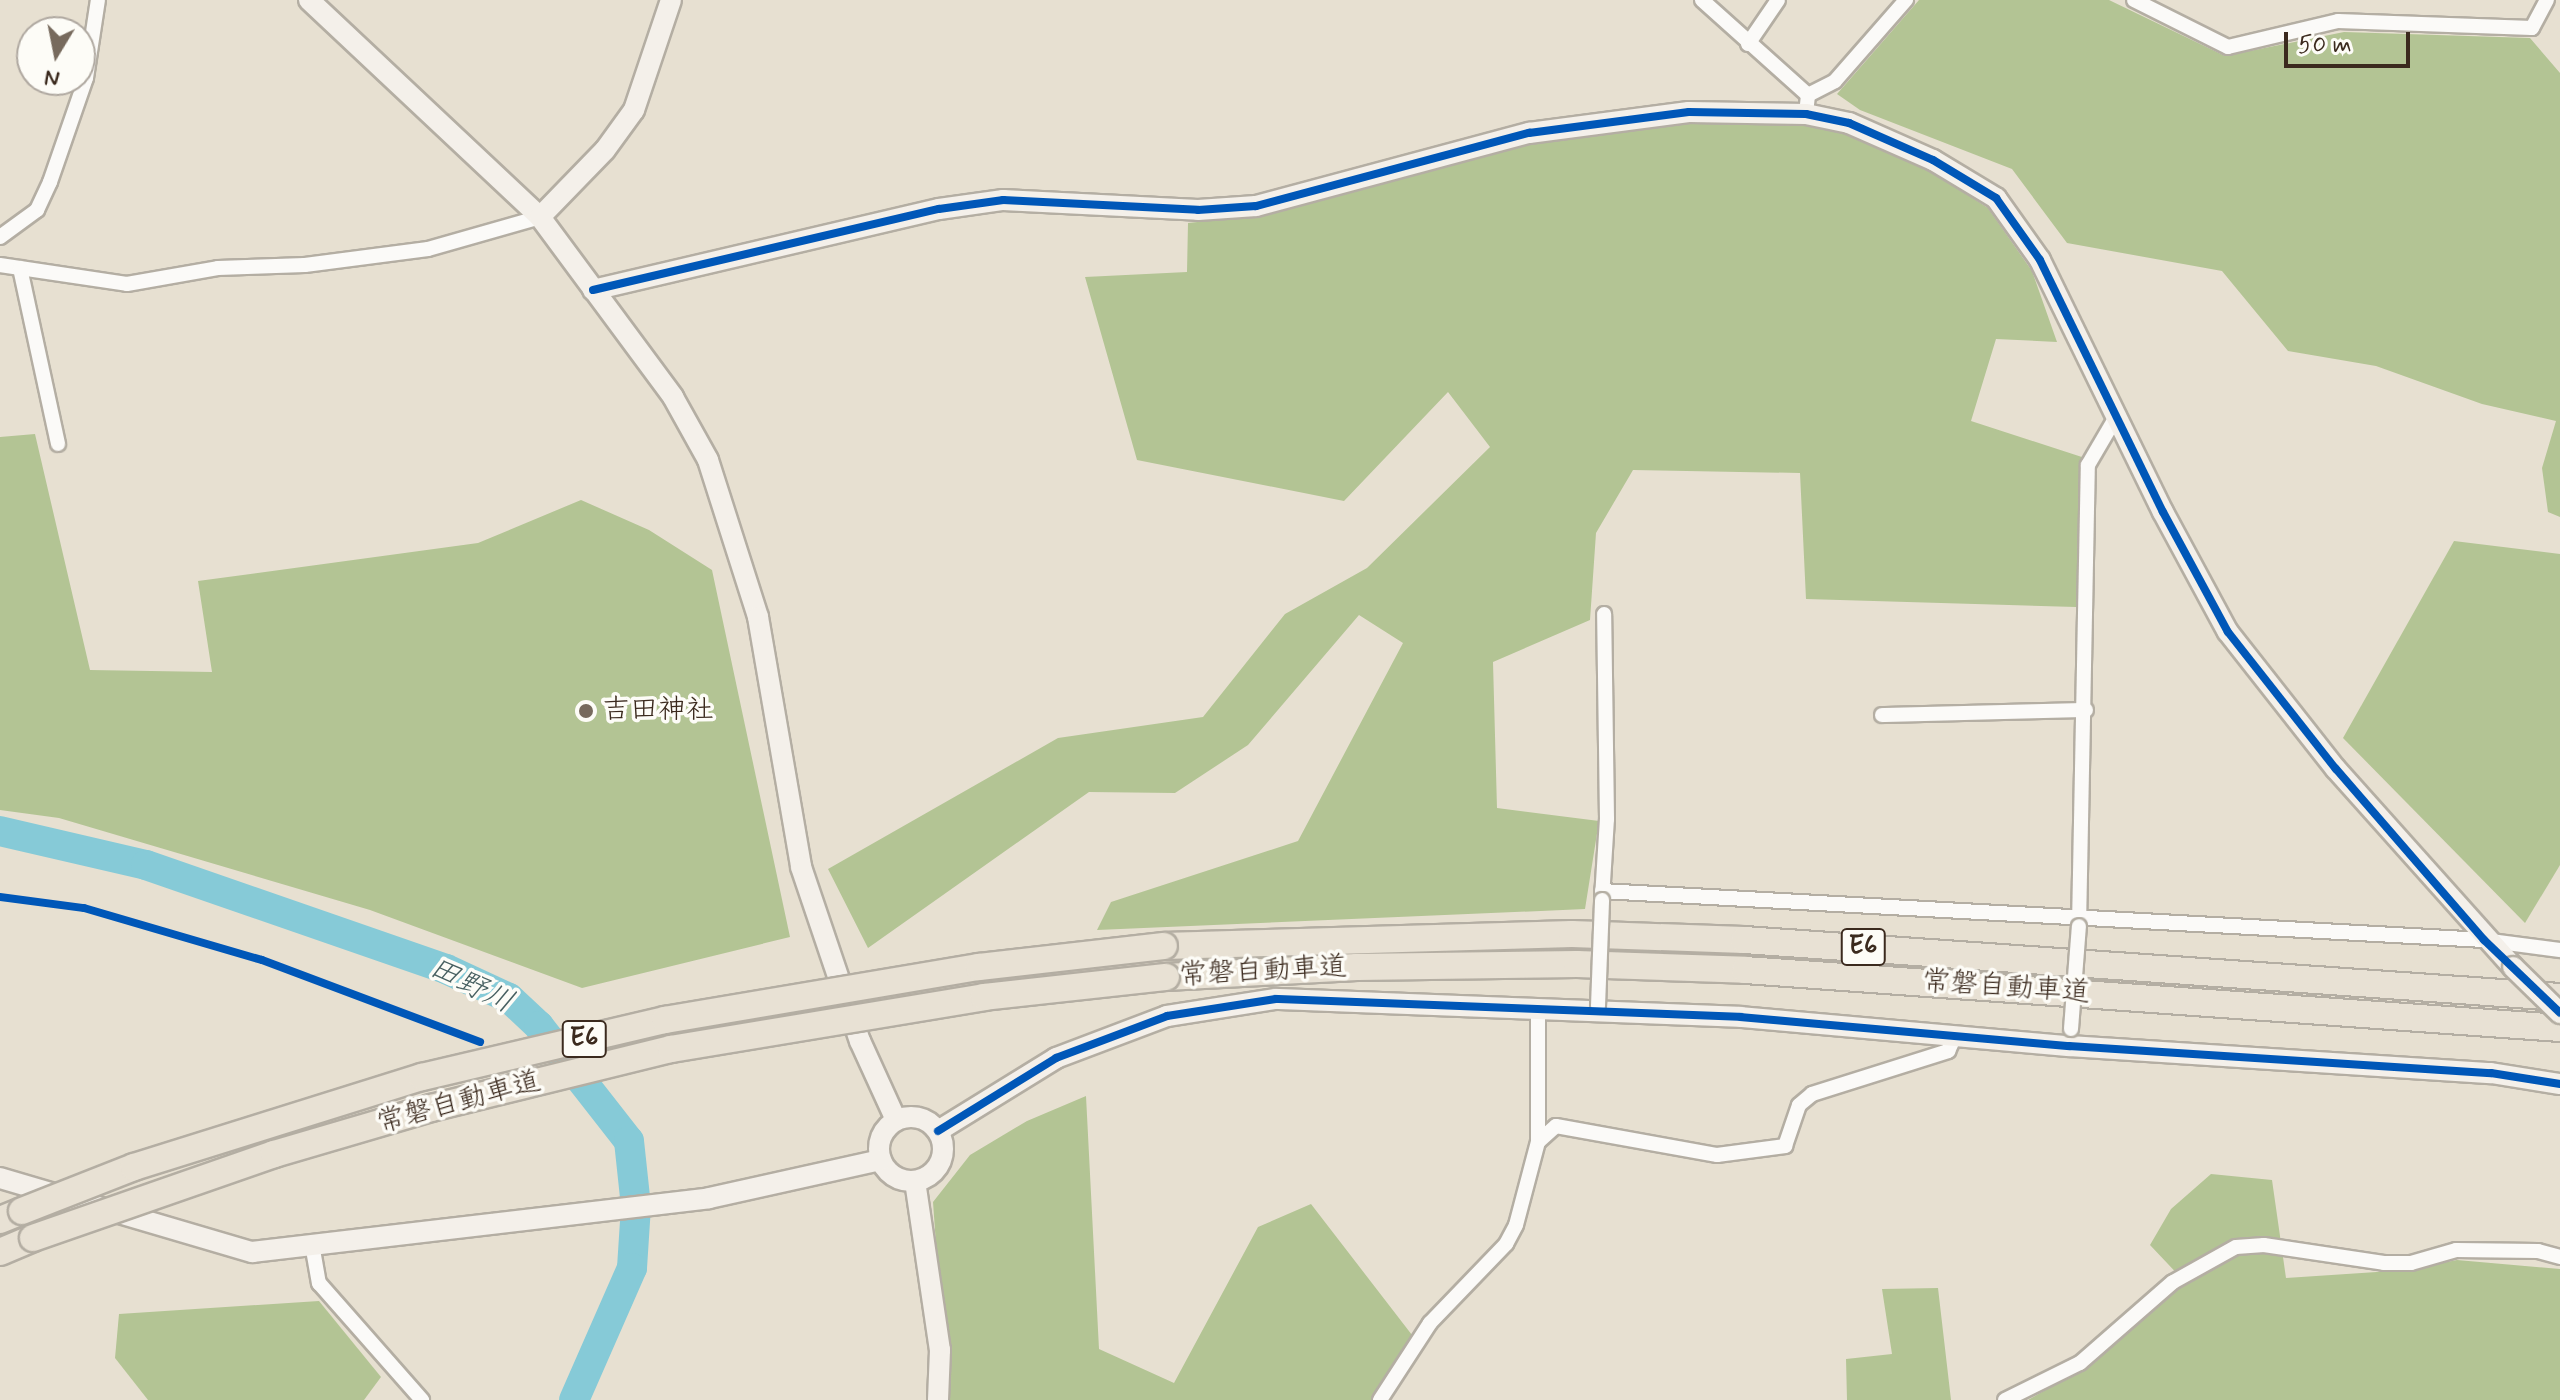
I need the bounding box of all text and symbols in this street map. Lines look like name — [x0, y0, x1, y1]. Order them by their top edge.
north arrow — [16, 16, 96, 96]
scale bar — [2288, 16, 2414, 66]
text: 50 m — [2298, 30, 2352, 61]
text: N — [43, 63, 62, 93]
place label: 吉田神社 — [602, 694, 714, 728]
marker: 吉田神社 — [577, 702, 595, 720]
road number: E6 — [1839, 925, 1887, 969]
water label: 田野川 — [423, 950, 519, 1022]
street label: 常磐自動車道 — [1178, 951, 1348, 993]
street label: 常磐自動車道 — [1921, 965, 2091, 1011]
road number: E6 — [560, 1017, 608, 1061]
street label: 常磐自動車道 — [374, 1065, 544, 1141]

